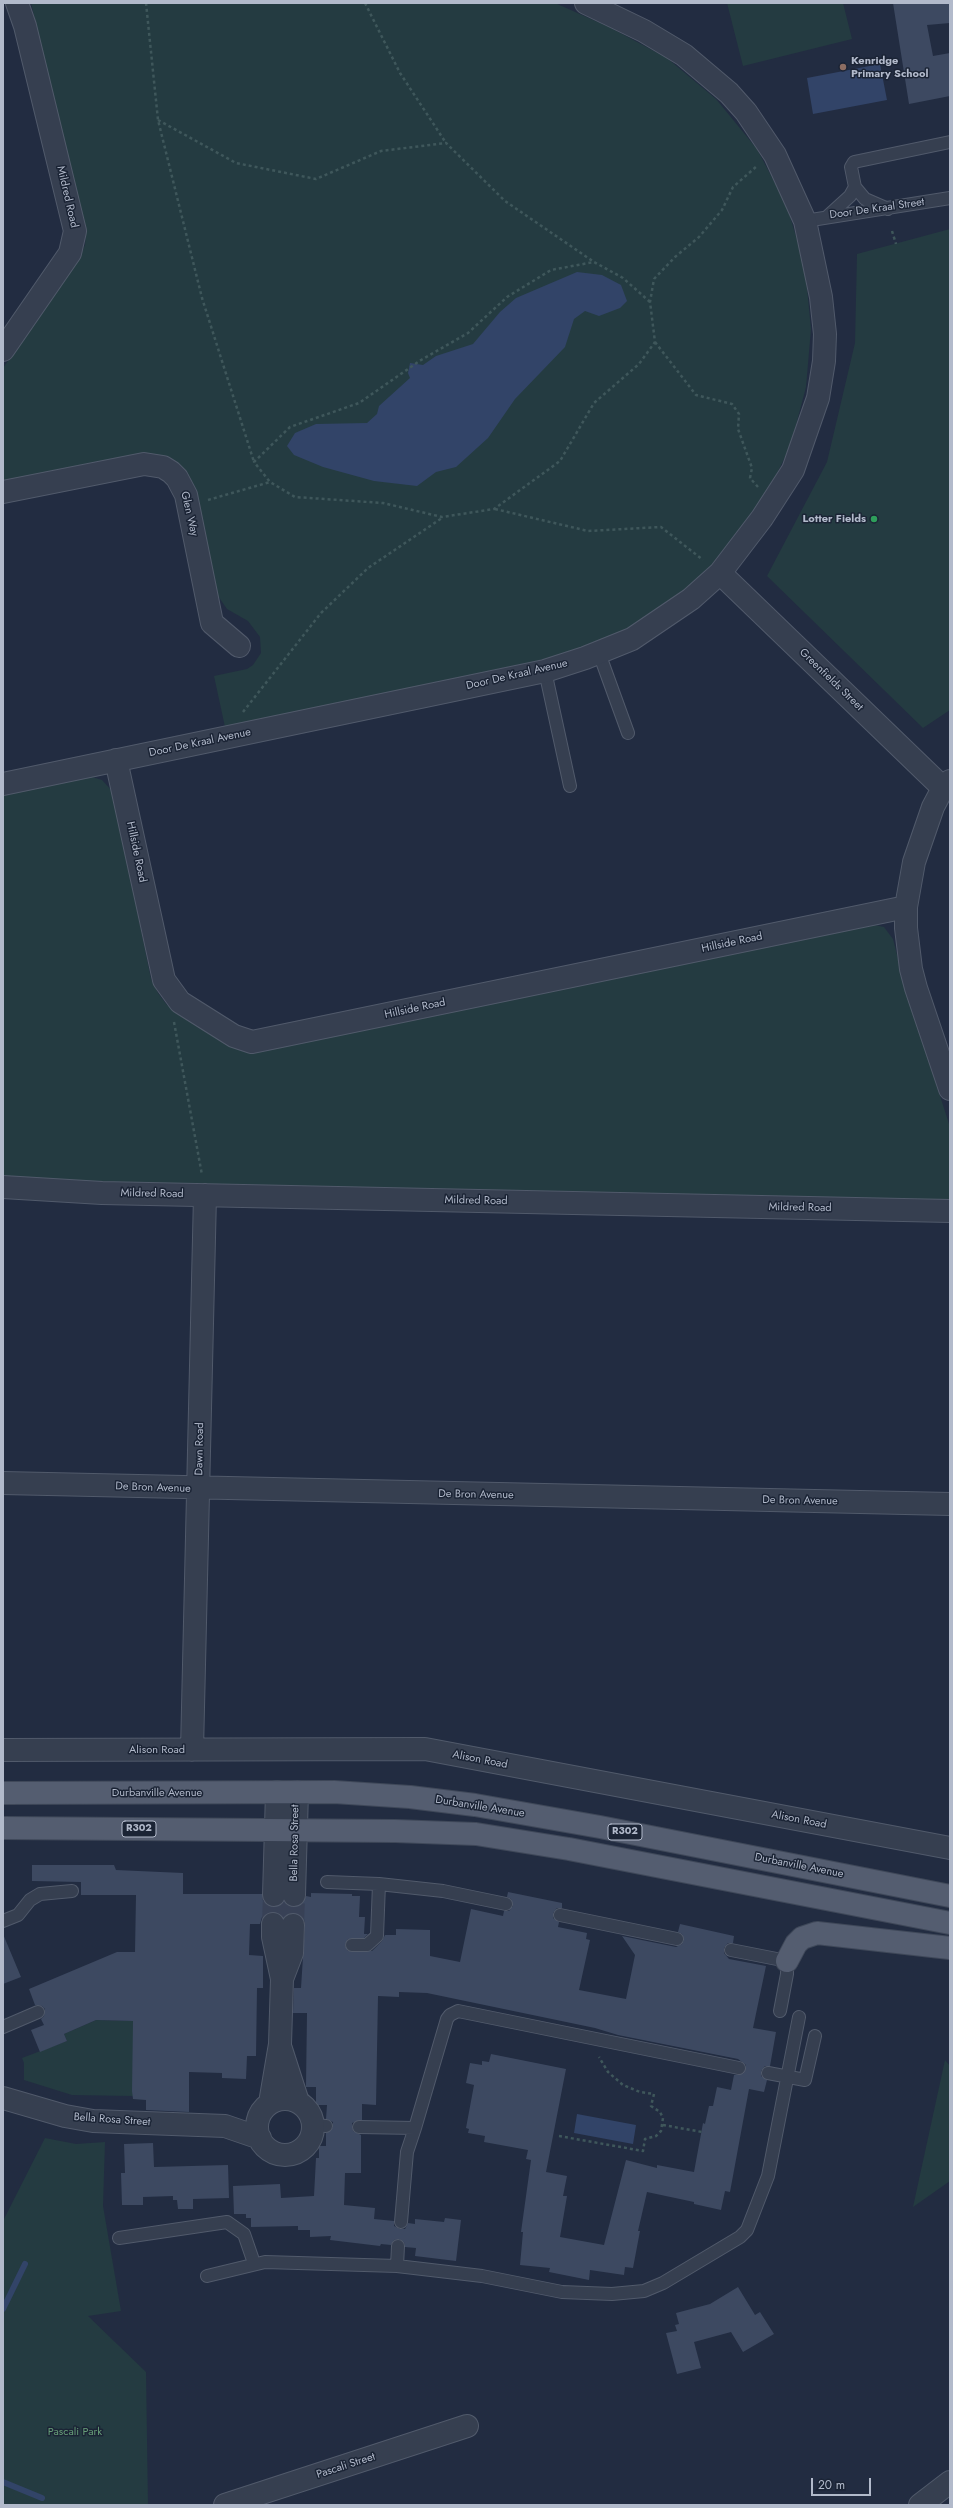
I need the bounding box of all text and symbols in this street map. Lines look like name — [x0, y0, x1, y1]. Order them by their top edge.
place label: Kenridge Primary School — [851, 54, 929, 80]
marker: Kenridge Primary School — [838, 62, 848, 72]
street label: Mildred Road — [53, 165, 81, 229]
street label: Door De Kraal Street — [829, 196, 925, 222]
street label: Glen Way — [177, 490, 201, 538]
place label: Lotter Fields — [802, 512, 866, 526]
marker: Lotter Fields — [869, 514, 879, 524]
street label: Greenfields Street — [796, 646, 866, 714]
street label: Door De Kraal Avenue — [465, 657, 569, 693]
street label: Door De Kraal Avenue — [148, 726, 252, 760]
street label: Hillside Road — [123, 820, 149, 884]
street label: Hillside Road — [700, 930, 764, 956]
street label: Hillside Road — [383, 996, 447, 1022]
street label: Mildred Road — [120, 1187, 184, 1201]
street label: Mildred Road — [444, 1194, 508, 1208]
street label: Mildred Road — [768, 1201, 832, 1215]
street label: Dawn Road — [193, 1422, 207, 1476]
street label: De Bron Avenue — [115, 1480, 191, 1496]
street label: De Bron Avenue — [438, 1488, 514, 1502]
street label: De Bron Avenue — [762, 1494, 838, 1508]
street label: Alison Road — [129, 1743, 185, 1757]
street label: Alison Road — [451, 1748, 509, 1772]
street label: Durbanville Avenue — [112, 1786, 202, 1800]
street label: Durbanville Avenue — [434, 1793, 526, 1821]
street label: Bella Rosa Street — [288, 1804, 302, 1882]
street label: Alison Road — [770, 1808, 828, 1832]
road number: R302 — [122, 1821, 156, 1837]
road number: R302 — [608, 1824, 642, 1840]
street label: Durbanville Avenue — [753, 1851, 845, 1881]
street label: Bella Rosa Street — [73, 2111, 151, 2129]
park label: Pascali Park — [48, 2425, 102, 2439]
street label: Pascali Street — [315, 2450, 377, 2482]
scale bar — [813, 2470, 873, 2496]
text: 20 m — [818, 2476, 845, 2494]

